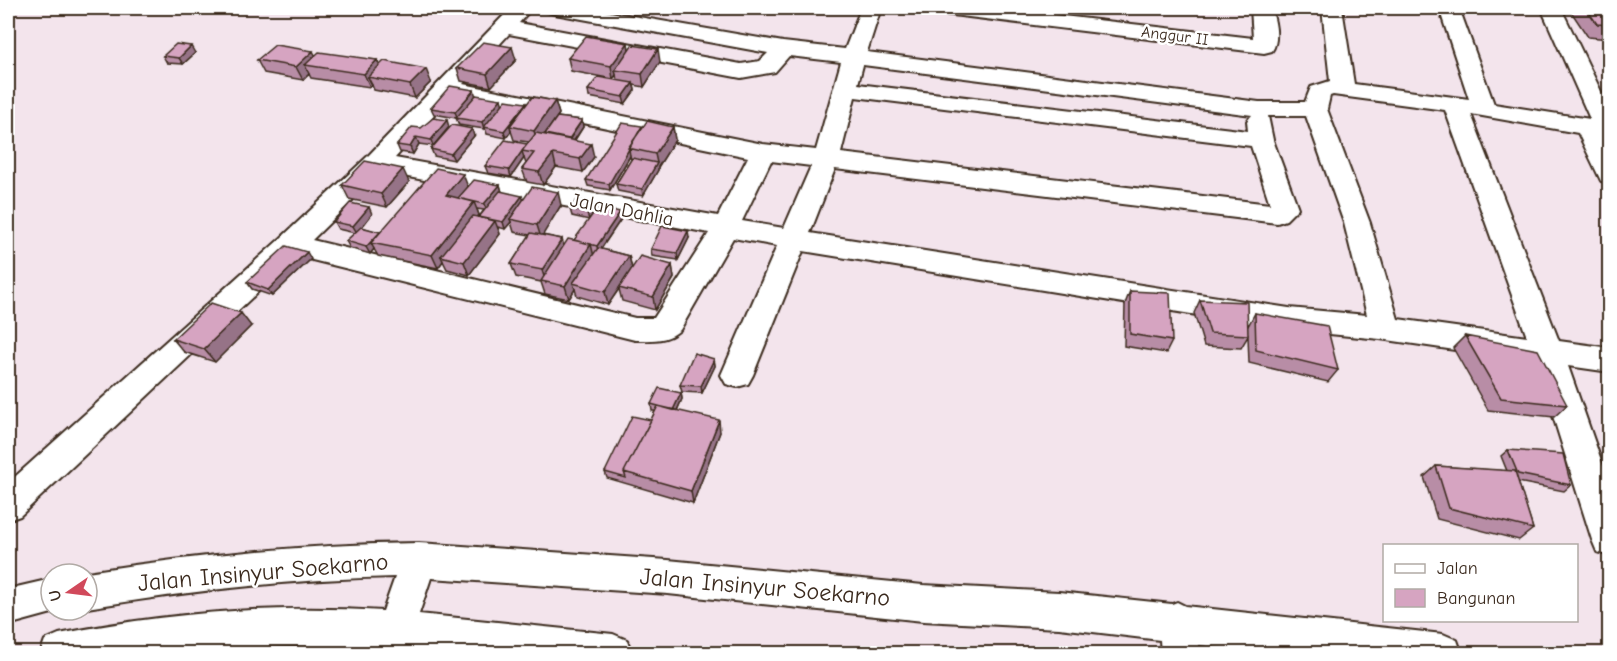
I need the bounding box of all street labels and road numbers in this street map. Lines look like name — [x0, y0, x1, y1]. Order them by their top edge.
street label: Anggur II — [1140, 23, 1209, 49]
street label: Jalan Dahlia — [568, 188, 676, 231]
street label: Jalan Insinyur Soekarno — [137, 547, 389, 597]
street label: Jalan Insinyur Soekarno — [639, 562, 891, 612]

